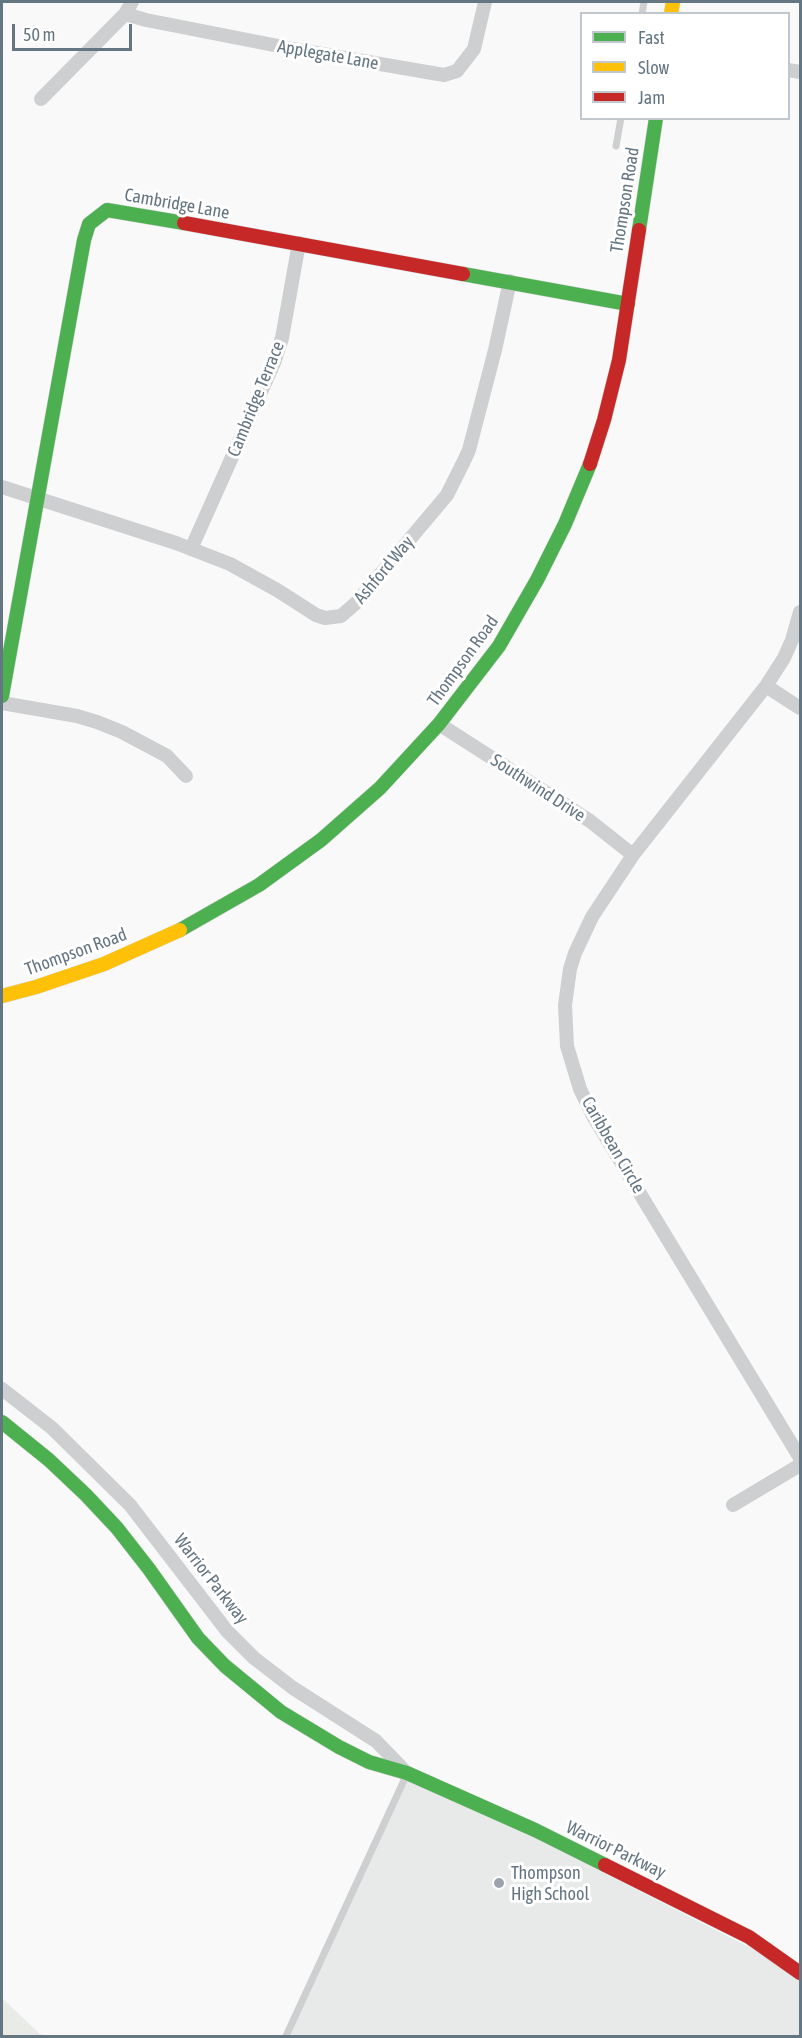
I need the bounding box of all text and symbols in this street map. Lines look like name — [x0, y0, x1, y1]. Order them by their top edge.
scale bar — [15, 12, 135, 50]
legend — [580, 12, 790, 120]
text: 50 m — [23, 24, 55, 45]
text: Fast — [638, 27, 665, 48]
street label: Applegate Lane — [276, 35, 380, 75]
text: Slow — [638, 57, 669, 78]
text: Jam — [638, 87, 665, 108]
street label: Thompson Road — [606, 146, 644, 254]
street label: Cambridge Lane — [123, 184, 231, 224]
street label: Cambridge Terrace — [223, 338, 289, 460]
street label: Ashford Way — [349, 532, 419, 608]
street label: Thompson Road — [423, 612, 503, 710]
street label: Southwind Drive — [487, 749, 589, 827]
street label: Thompson Road — [22, 924, 130, 980]
street label: Caribbean Circle — [577, 1093, 649, 1197]
street label: Warrior Parkway — [169, 1530, 253, 1628]
street label: Warrior Parkway — [563, 1817, 669, 1883]
place label: Thompson High School — [511, 1862, 589, 1904]
marker: Thompson High School — [492, 1876, 506, 1890]

